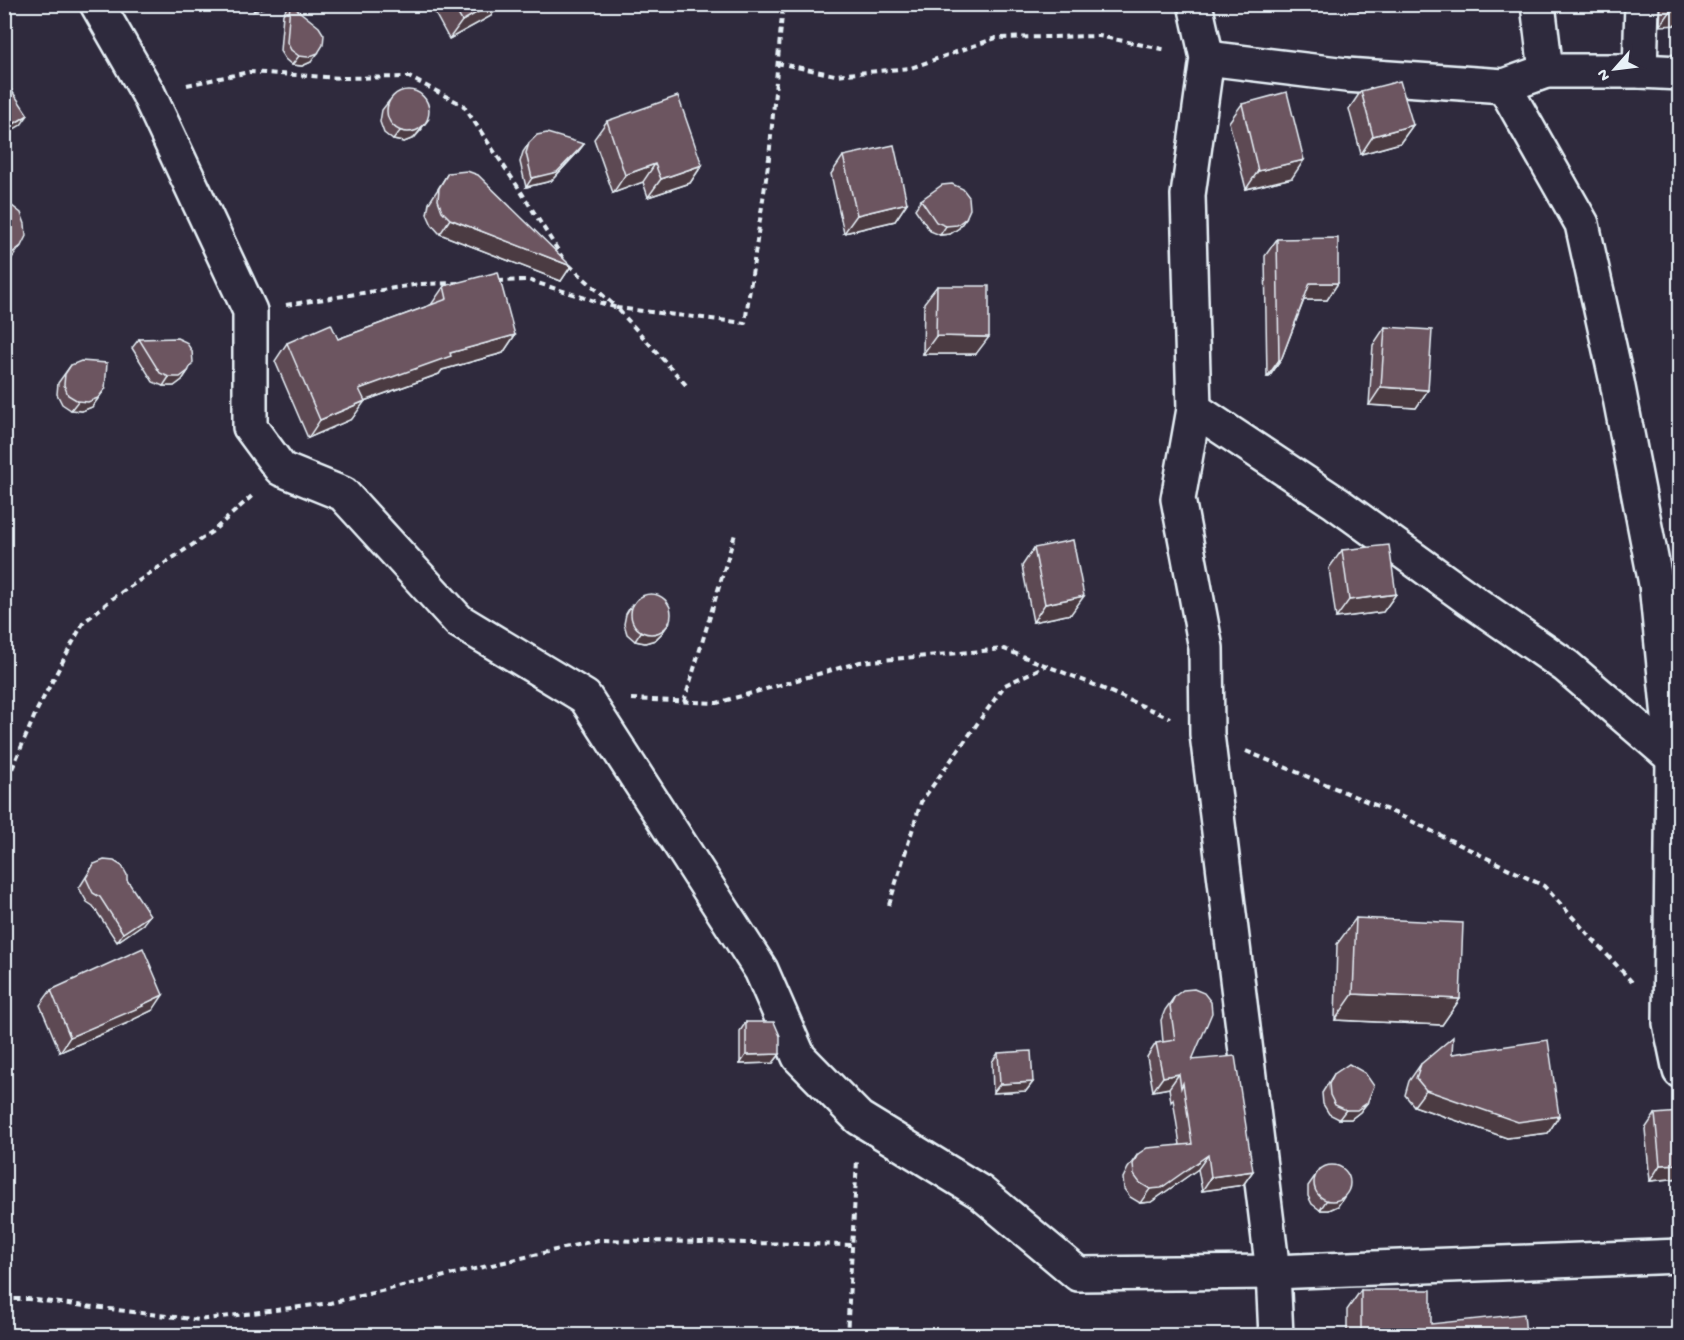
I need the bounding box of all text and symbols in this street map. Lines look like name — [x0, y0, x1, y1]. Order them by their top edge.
north arrow — [1585, 39, 1645, 99]
text: N — [1594, 65, 1616, 83]

